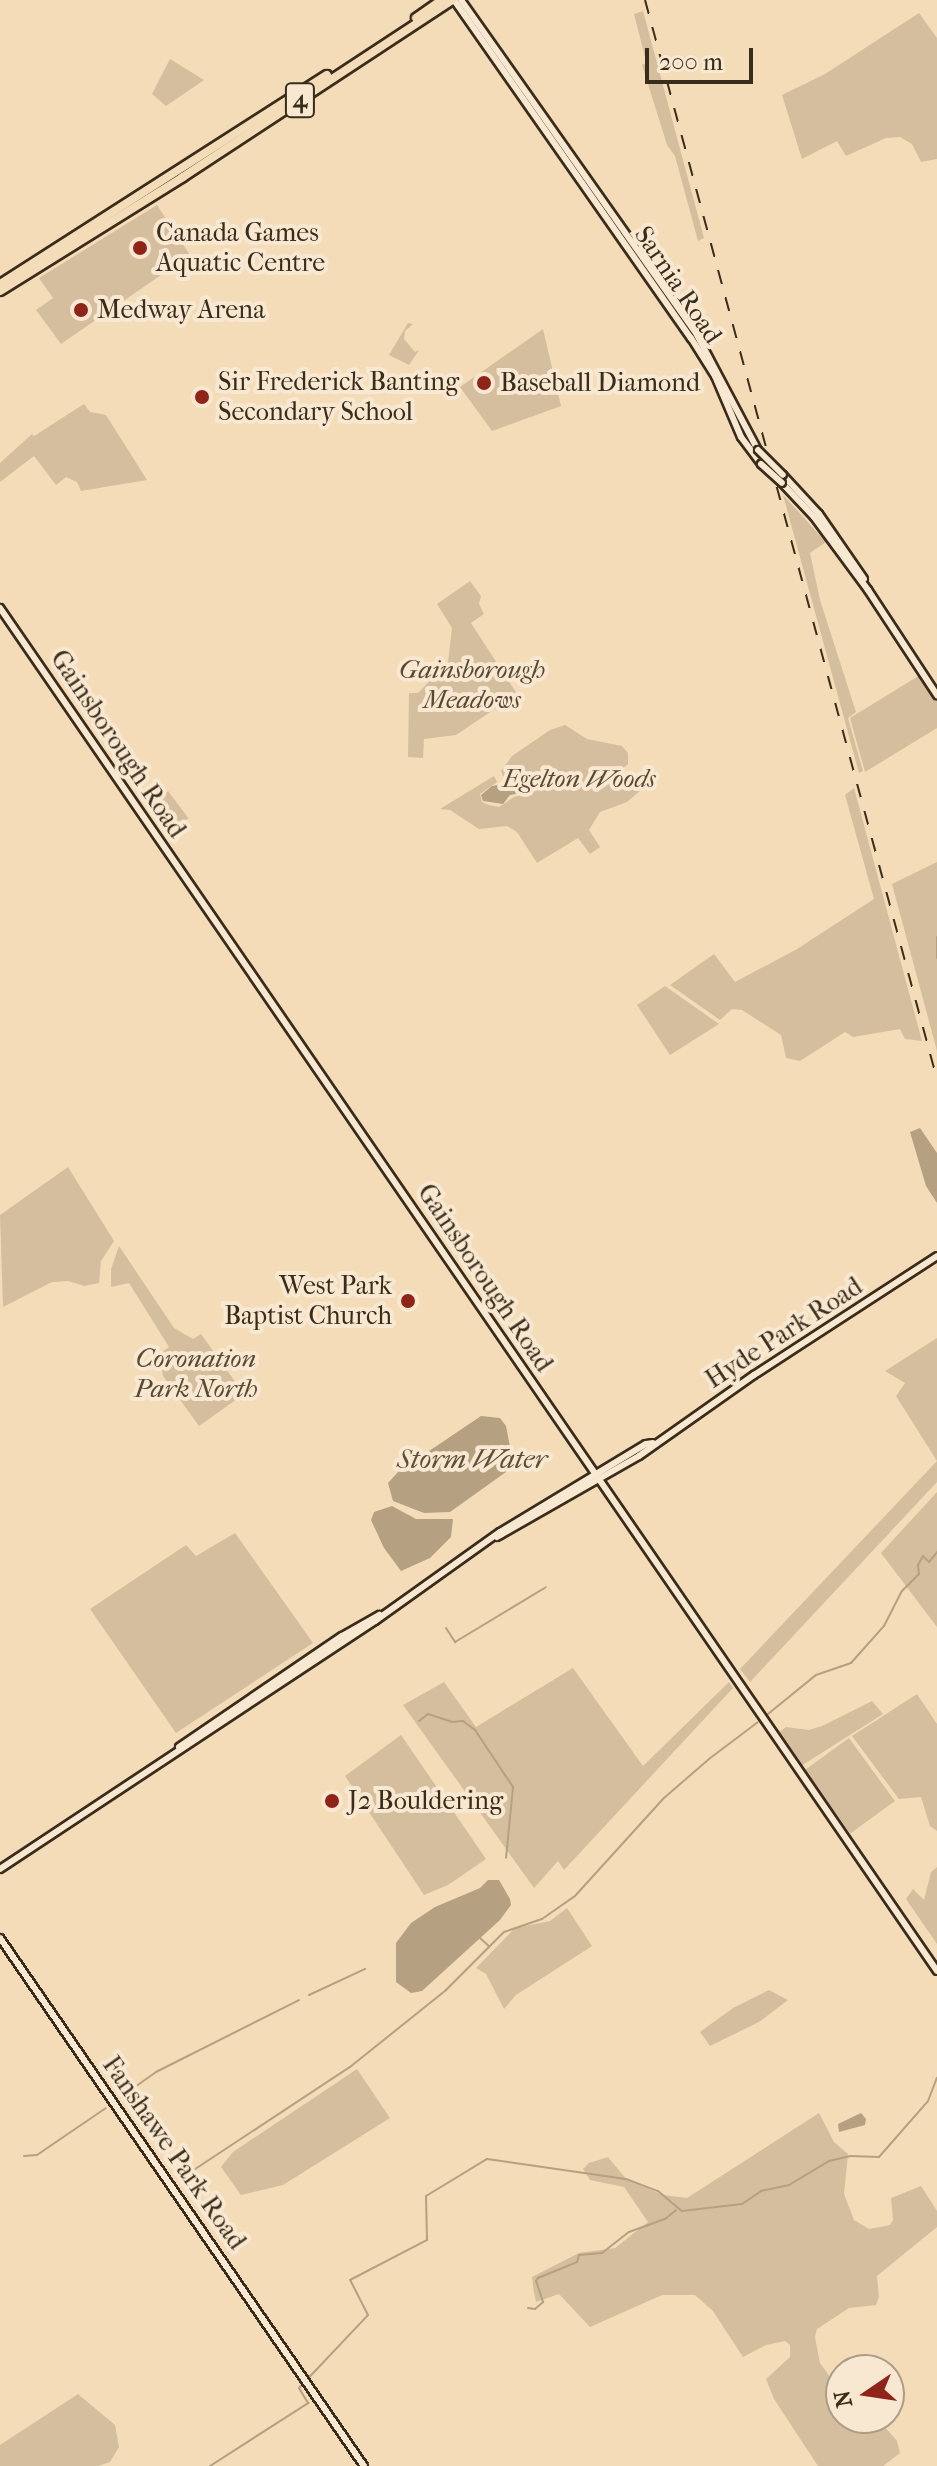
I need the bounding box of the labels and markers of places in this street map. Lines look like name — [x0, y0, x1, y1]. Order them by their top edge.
place label: Canada Games Aquatic Centre — [156, 217, 325, 278]
marker: Canada Games Aquatic Centre — [131, 239, 149, 257]
place label: Medway Arena — [97, 294, 265, 326]
marker: Medway Arena — [72, 301, 90, 319]
place label: Sir Frederick Banting Secondary School — [218, 366, 459, 428]
place label: Baseball Diamond — [500, 367, 700, 399]
marker: Baseball Diamond — [475, 374, 493, 392]
marker: Sir Frederick Banting Secondary School — [193, 388, 211, 406]
place label: West Park Baptist Church — [224, 1270, 392, 1332]
marker: West Park Baptist Church — [399, 1292, 417, 1310]
place label: J2 Bouldering — [348, 1785, 503, 1817]
marker: J2 Bouldering — [323, 1792, 341, 1810]

